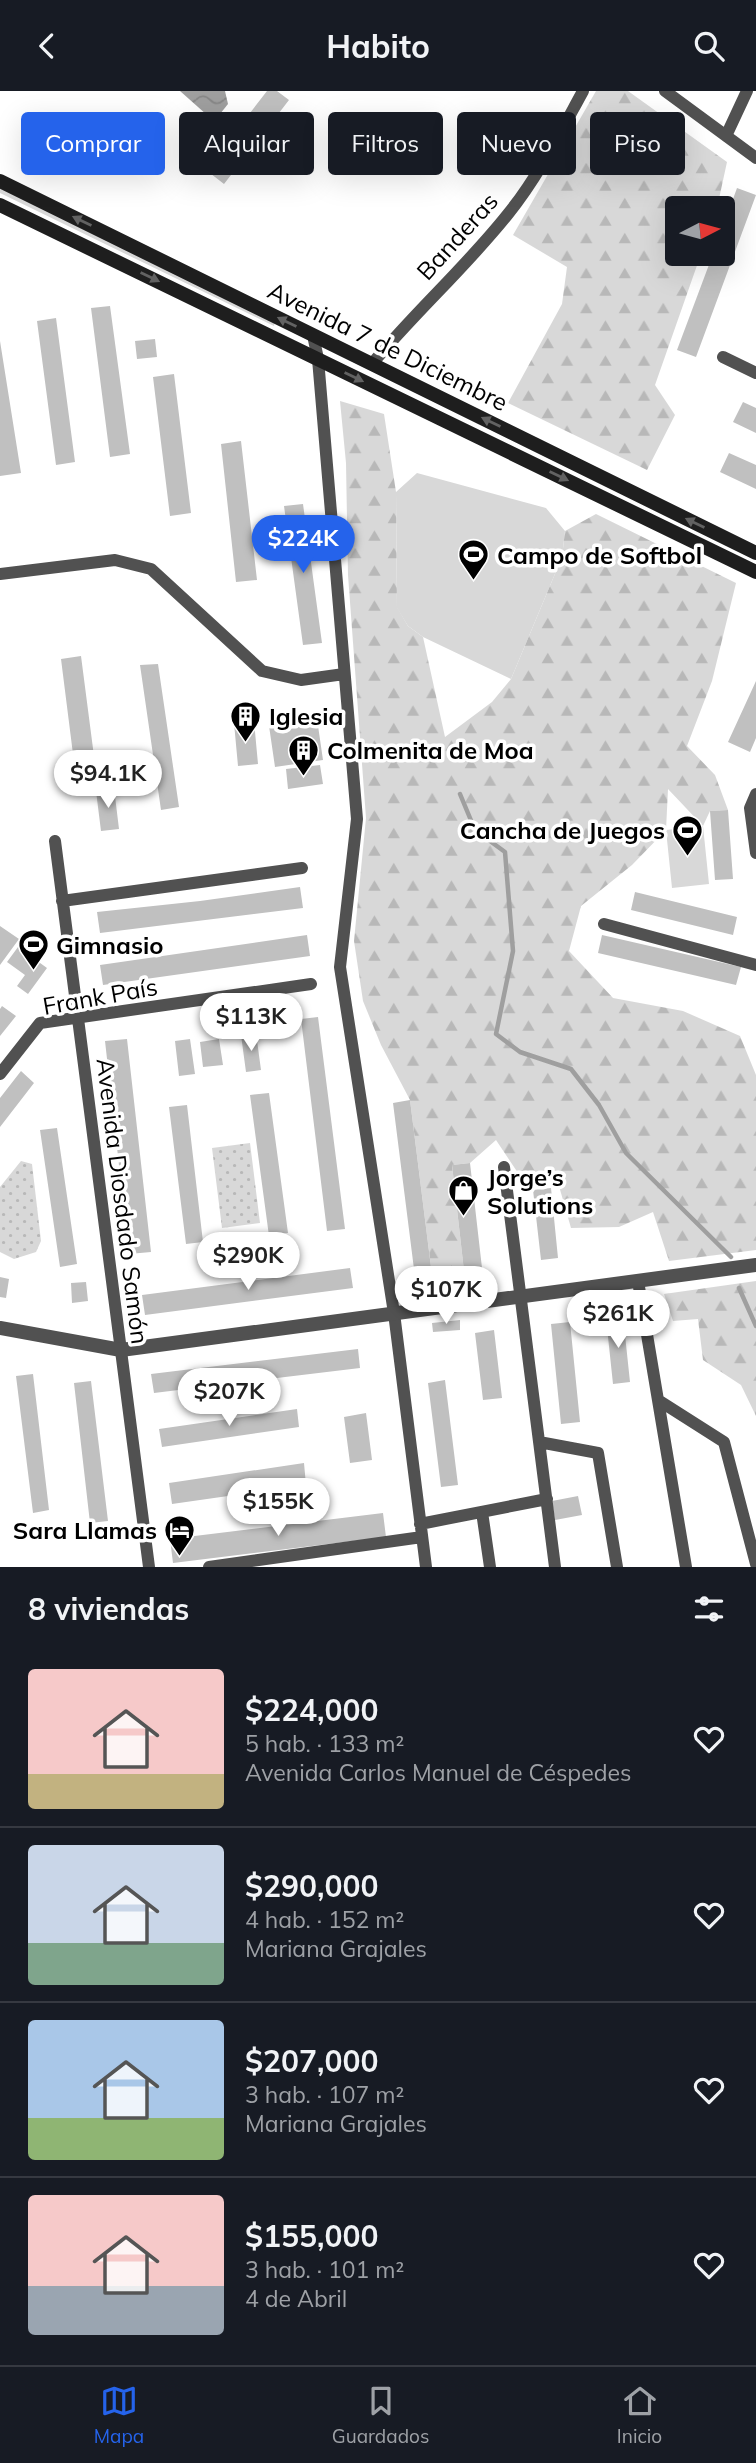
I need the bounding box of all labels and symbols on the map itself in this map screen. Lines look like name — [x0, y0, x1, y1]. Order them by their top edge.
street label: Banderas — [410, 186, 504, 286]
north arrow — [665, 196, 735, 266]
one-way arrow — [72, 216, 92, 227]
one-way arrow — [140, 272, 160, 283]
street label: Avenida 7 de Diciembre — [263, 275, 513, 417]
one-way arrow — [277, 316, 297, 327]
one-way arrow — [344, 371, 364, 382]
one-way arrow — [481, 417, 501, 428]
one-way arrow — [549, 470, 569, 482]
pin: $224K — [254, 515, 352, 575]
one-way arrow — [685, 517, 705, 528]
sports icon: Campo de Softbol — [457, 538, 491, 582]
place label: Campo de Softbol — [497, 540, 702, 570]
building icon: Iglesia — [229, 699, 263, 743]
place label: Iglesia — [269, 701, 343, 731]
building icon: Colmenita de Moa — [287, 733, 321, 777]
place label: Colmenita de Moa — [327, 735, 534, 765]
pin: $94.1K — [51, 751, 165, 810]
sports icon: Cancha de Juegos — [671, 813, 705, 857]
place label: Cancha de Juegos — [460, 815, 665, 845]
sports icon: Gimnasio — [16, 928, 50, 972]
place label: Gimnasio — [56, 930, 163, 960]
street label: Frank País — [40, 971, 160, 1021]
pin: $113K — [202, 993, 300, 1053]
street label: Avenida Diosdado Samón — [91, 1056, 155, 1346]
place label: Jorge’s Solutions — [487, 1162, 593, 1220]
shop icon: Jorge’s Solutions — [447, 1174, 481, 1218]
pin: $290K — [199, 1233, 297, 1292]
pin: $107K — [397, 1267, 495, 1326]
pin: $261K — [569, 1291, 667, 1350]
pin: $207K — [180, 1369, 278, 1428]
pin: $155K — [229, 1479, 327, 1538]
hotel icon: Sara Llamas — [163, 1513, 197, 1557]
place label: Sara Llamas — [13, 1515, 157, 1545]

